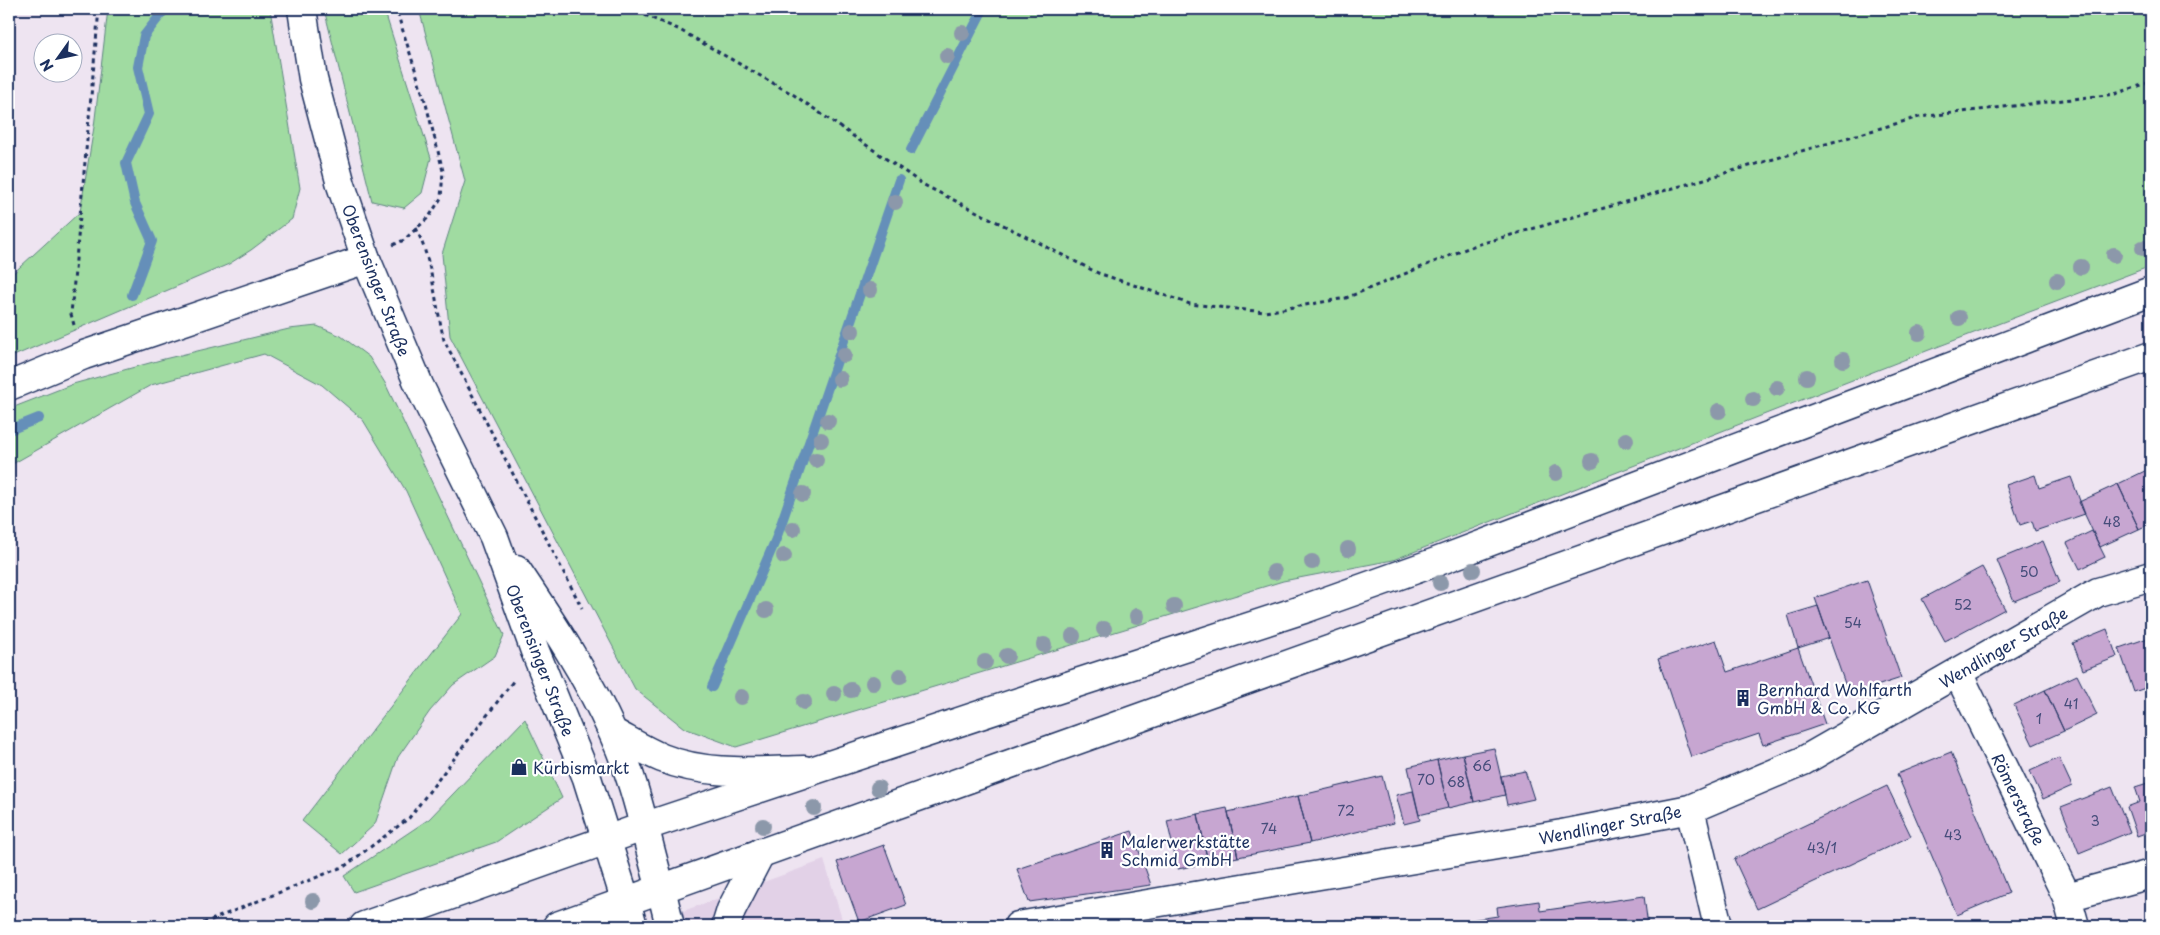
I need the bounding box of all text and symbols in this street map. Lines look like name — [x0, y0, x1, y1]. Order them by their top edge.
north arrow — [32, 32, 82, 82]
text: N — [35, 55, 59, 76]
street label: Oberensinger Straße — [337, 201, 417, 359]
house number: 48 — [2103, 511, 2121, 532]
house number: 50 — [2019, 561, 2039, 582]
street label: Oberensinger Straße — [501, 581, 581, 739]
house number: 52 — [1954, 594, 1972, 615]
street label: Wendlinger Straße — [1934, 600, 2072, 694]
house number: 54 — [1844, 612, 1862, 633]
place label: Bernhard Wohlfarth GmbH & Co. KG — [1757, 677, 1912, 719]
building icon: Bernhard Wohlfarth GmbH & Co. KG — [1733, 688, 1753, 708]
house number: 41 — [2064, 693, 2078, 714]
house number: 1 — [2036, 708, 2042, 729]
street label: Römerstraße — [1986, 749, 2052, 849]
place label: Kürbismarkt — [533, 755, 630, 779]
house number: 66 — [1472, 755, 1492, 776]
shop icon: Kürbismarkt — [509, 757, 529, 777]
house number: 70 — [1417, 769, 1435, 790]
house number: 68 — [1447, 771, 1465, 792]
street label: Wendlinger Straße — [1537, 798, 1683, 850]
house number: 72 — [1337, 800, 1355, 821]
house number: 3 — [2090, 810, 2100, 831]
house number: 74 — [1261, 818, 1277, 839]
house number: 43 — [1944, 824, 1962, 845]
place label: Malerwerkstätte Schmid GmbH — [1121, 829, 1250, 871]
house number: 43/1 — [1807, 837, 1837, 858]
building icon: Malerwerkstätte Schmid GmbH — [1097, 840, 1117, 860]

